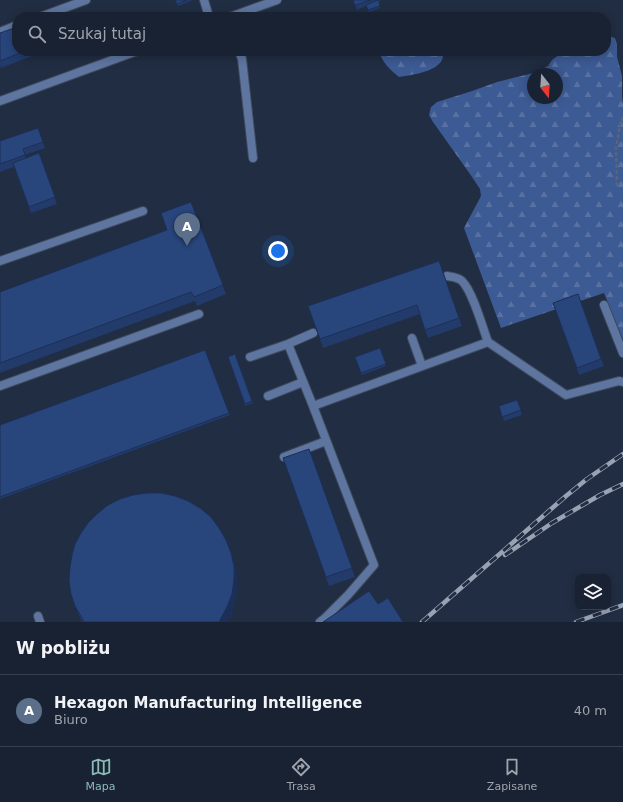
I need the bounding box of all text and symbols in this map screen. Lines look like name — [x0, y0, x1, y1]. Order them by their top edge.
search box — [12, 12, 611, 56]
icon: search — [26, 23, 48, 45]
text: Szukaj tutaj — [58, 25, 146, 43]
north arrow — [527, 68, 563, 104]
pin: A — [174, 213, 200, 246]
your location — [268, 241, 288, 261]
map controls — [575, 574, 611, 610]
button: layers — [575, 574, 611, 610]
text: W pobliżu — [16, 638, 110, 658]
text: Hexagon Manufacturing Intelligence — [54, 694, 362, 712]
text: A — [24, 703, 34, 718]
text: 40 m — [574, 703, 607, 718]
text: Biuro — [54, 712, 88, 727]
tab: Mapa — [86, 756, 116, 793]
tab: Trasa — [287, 756, 316, 793]
tab: Zapisane — [487, 756, 537, 793]

